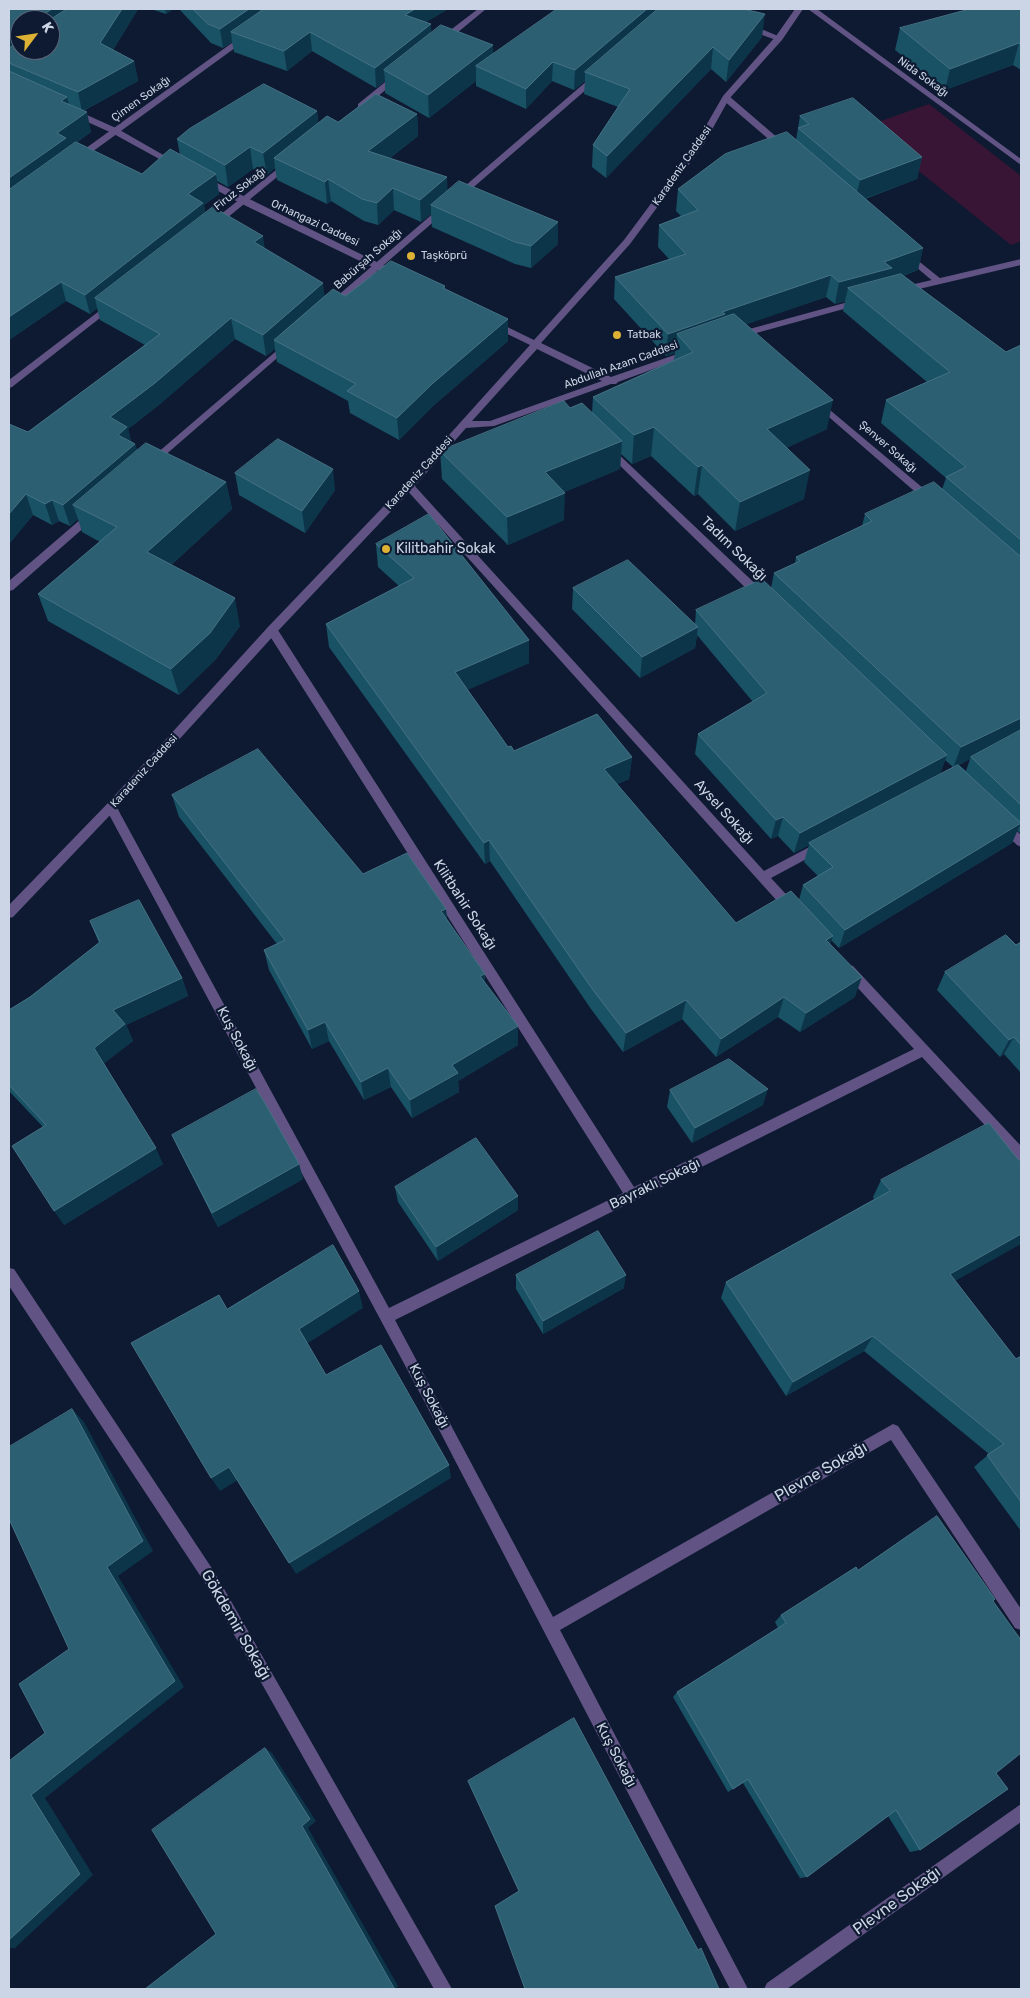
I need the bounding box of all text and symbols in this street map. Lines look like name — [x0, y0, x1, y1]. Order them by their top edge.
north arrow — [10, 10, 60, 60]
text: K — [38, 19, 57, 36]
street label: Nida Sokağı — [895, 54, 951, 100]
street label: Çimen Sokağı — [109, 73, 173, 125]
street label: Karadeniz Caddesi — [650, 124, 714, 208]
street label: Firuz Sokağı — [211, 165, 269, 213]
street label: Orhangazi Caddesi — [269, 197, 361, 249]
street label: Babürşah Sokağı — [331, 226, 405, 292]
place label: Taşköprü — [421, 249, 467, 263]
marker: Taşköprü — [405, 250, 417, 262]
place label: Tatbak — [627, 328, 661, 342]
marker: Tatbak — [611, 329, 623, 341]
street label: Abdullah Azam Caddesi — [562, 338, 680, 392]
street label: Şenver Sokağı — [856, 418, 920, 476]
street label: Karadeniz Caddesi — [383, 434, 455, 512]
street label: Tadım Sokağı — [697, 513, 771, 585]
place label: Kilitbahir Sokak — [396, 541, 496, 557]
marker: Kilitbahir Sokak — [380, 543, 392, 555]
street label: Karadeniz Caddesi — [108, 732, 180, 810]
street label: Aysel Sokağı — [690, 776, 758, 848]
street label: Kilitbahir Sokağı — [430, 857, 500, 953]
street label: Kuş Sokağı — [213, 1004, 261, 1074]
street label: Bayraklı Sokağı — [607, 1155, 703, 1213]
street label: Kuş Sokağı — [405, 1361, 453, 1431]
street label: Plevne Sokağı — [771, 1438, 871, 1506]
street label: Gökdemir Sokağı — [197, 1566, 275, 1684]
street label: Kuş Sokağı — [592, 1720, 640, 1790]
street label: Plevne Sokağı — [849, 1863, 945, 1939]

